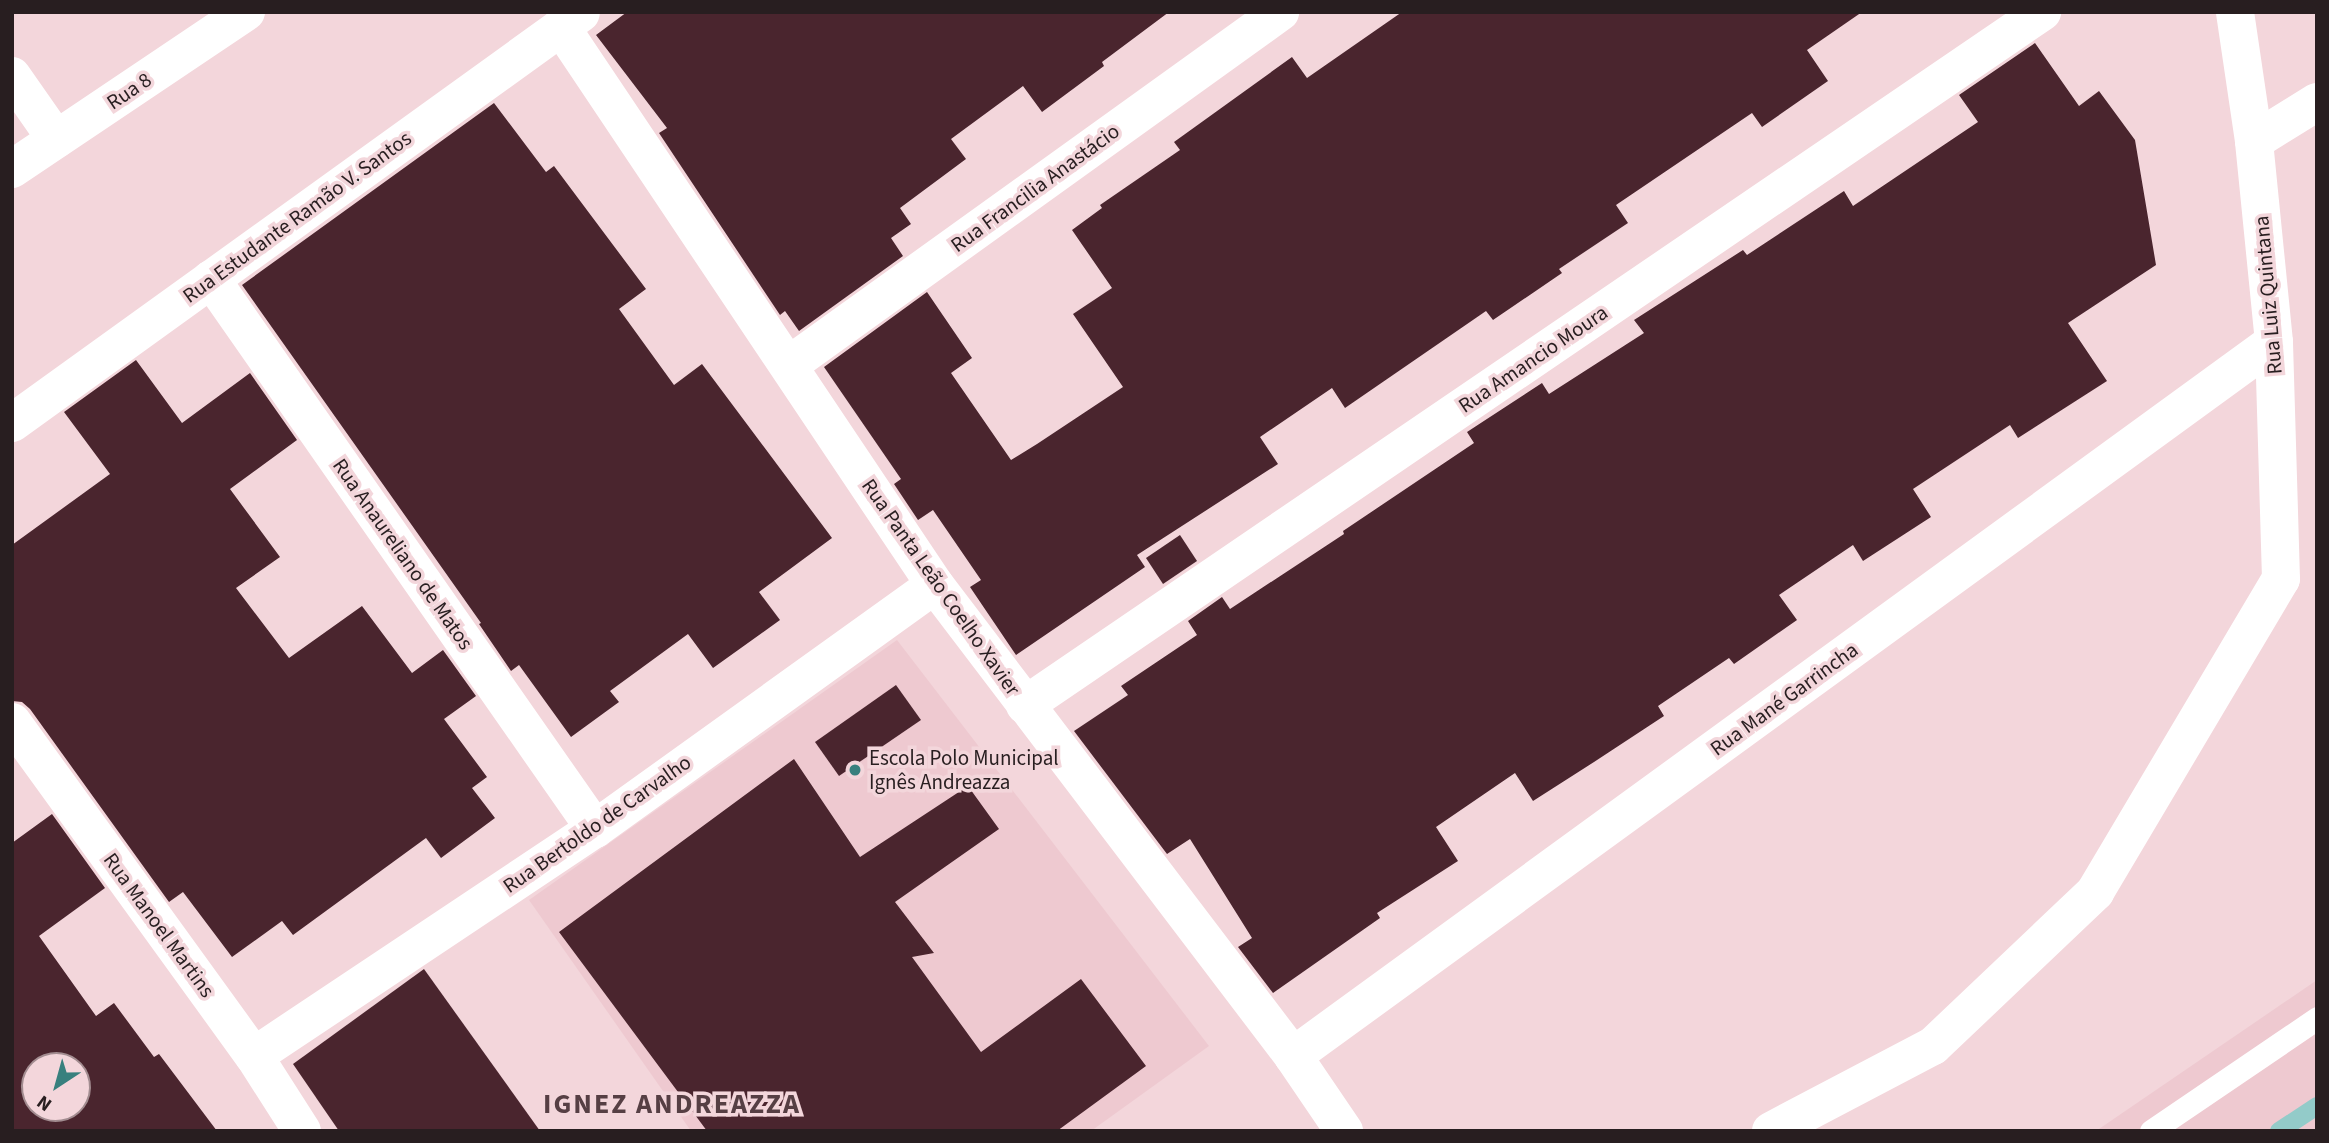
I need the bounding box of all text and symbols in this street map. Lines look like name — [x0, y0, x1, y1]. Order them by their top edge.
street label: Rua 8 — [102, 67, 156, 115]
street label: Rua Francilia Anastácio — [946, 118, 1124, 258]
street label: Rua Estudante Ramão V. Santos — [178, 126, 416, 308]
street label: Rua Luiz Quintana — [2249, 215, 2287, 375]
street label: Rua Amancio Moura — [1453, 300, 1613, 418]
street label: Rua Anaureliano de Matos — [327, 454, 479, 654]
street label: Rua Panta Leão Coelho Xavier — [856, 474, 1026, 700]
street label: Rua Mané Garrincha — [1705, 637, 1863, 761]
place label: Escola Polo Municipal Ignês Andreazza — [869, 745, 1059, 795]
street label: Rua Bertoldo de Carvalho — [498, 749, 696, 899]
marker: Escola Polo Municipal Ignês Andreazza — [847, 762, 863, 778]
street label: Rua Manoel Martins — [98, 848, 220, 1002]
north arrow — [21, 1052, 91, 1122]
district label: IGNEZ ANDREAZZA — [545, 1087, 799, 1121]
text: N — [31, 1088, 58, 1117]

